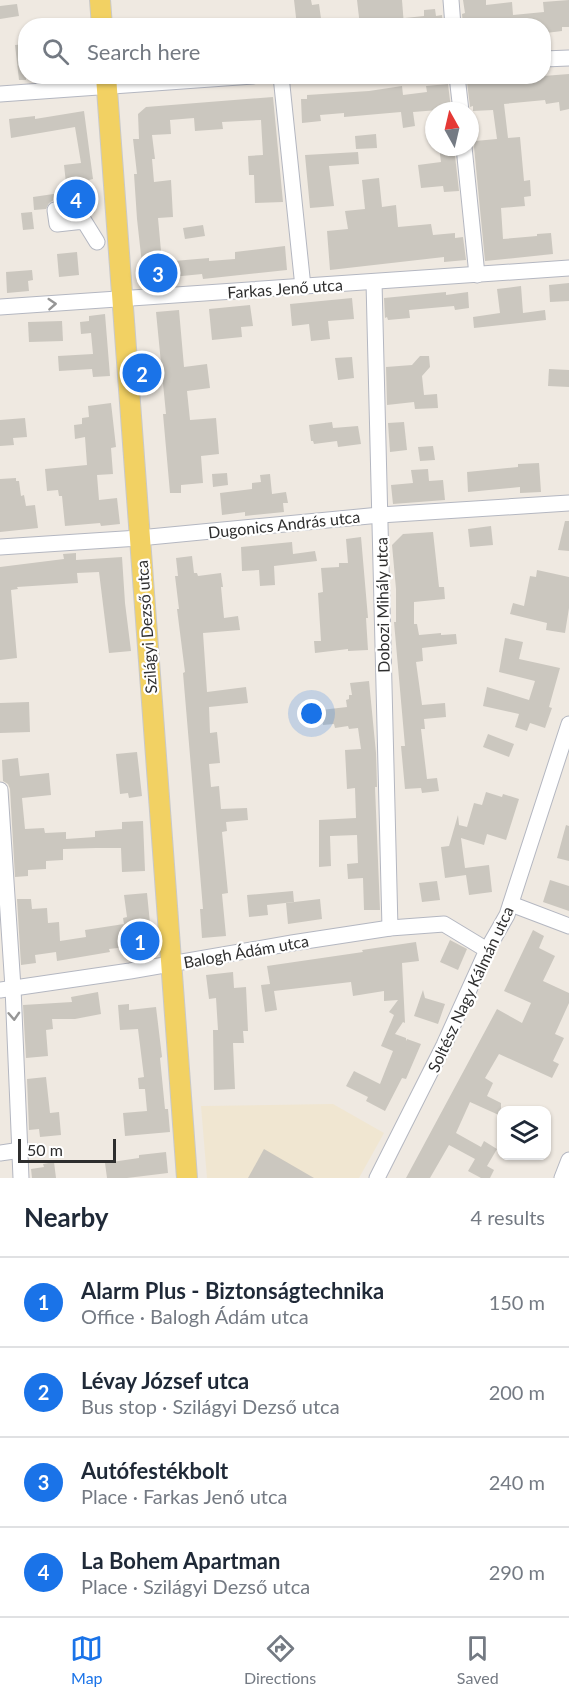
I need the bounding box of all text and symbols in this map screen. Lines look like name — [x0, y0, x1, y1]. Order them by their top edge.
search box — [18, 18, 551, 84]
icon: search — [39, 35, 72, 68]
text: Search here — [87, 38, 200, 65]
north arrow — [425, 102, 479, 156]
pin: 4 — [56, 176, 96, 222]
pin: 3 — [138, 250, 178, 296]
street label: Farkas Jenő utca — [227, 274, 343, 302]
one-way arrow — [48, 298, 57, 311]
pin: 2 — [122, 350, 162, 395]
street label: Dugonics András utca — [207, 507, 361, 541]
street label: Dobozi Mihály utca — [371, 537, 393, 673]
street label: Szilágyi Dezső utca — [132, 560, 160, 694]
your location — [297, 699, 326, 728]
street label: Soltész Nagy Kálmán utca — [423, 903, 517, 1075]
pin: 1 — [120, 918, 160, 964]
street label: Balogh Ádám utca — [182, 931, 310, 971]
one-way arrow — [8, 1012, 21, 1021]
map controls — [497, 1106, 551, 1160]
button: layers — [497, 1106, 551, 1160]
scale bar — [18, 1136, 116, 1164]
text: 50 m — [27, 1140, 63, 1159]
text: Nearby — [24, 1201, 109, 1233]
text: 4 results — [470, 1205, 545, 1229]
text: Alarm Plus - Biztonságtechnika — [81, 1277, 384, 1304]
text: 1 — [38, 1290, 49, 1314]
text: 150 m — [489, 1290, 545, 1314]
text: Office · Balogh Ádám utca — [81, 1304, 309, 1328]
text: Lévay József utca — [81, 1367, 249, 1394]
text: 2 — [38, 1380, 49, 1404]
text: 200 m — [489, 1380, 545, 1404]
text: Bus stop · Szilágyi Dezső utca — [81, 1394, 340, 1418]
text: Autófestékbolt — [81, 1457, 228, 1484]
text: 3 — [38, 1470, 49, 1494]
text: 240 m — [489, 1470, 545, 1494]
text: Place · Farkas Jenő utca — [81, 1484, 287, 1508]
text: La Bohem Apartman — [81, 1547, 280, 1574]
text: 4 — [38, 1560, 49, 1584]
text: 290 m — [489, 1560, 545, 1584]
text: Place · Szilágyi Dezső utca — [81, 1574, 310, 1598]
tab: Map — [70, 1632, 103, 1687]
tab: Directions — [244, 1632, 316, 1687]
tab: Saved — [457, 1632, 499, 1687]

